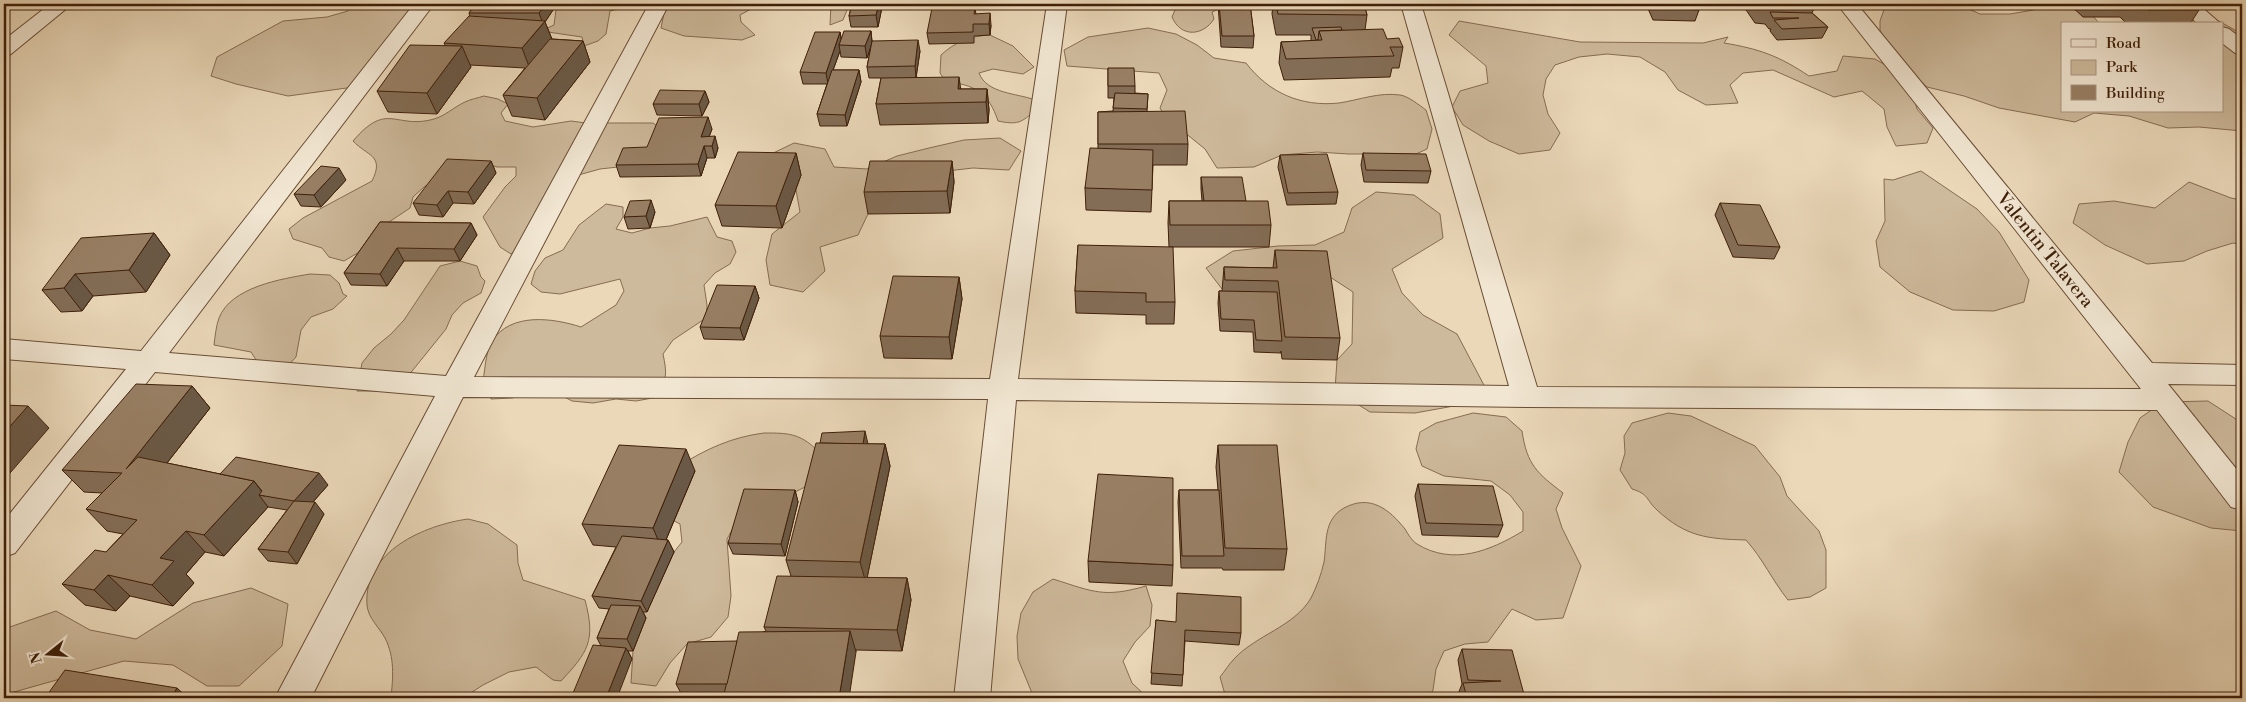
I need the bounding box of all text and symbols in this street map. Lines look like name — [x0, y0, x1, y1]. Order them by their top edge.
legend — [2061, 22, 2224, 112]
text: Road — [2106, 34, 2141, 53]
text: Park — [2106, 58, 2138, 77]
text: Building — [2105, 84, 2165, 103]
street label: Valentin Talavera — [1991, 187, 2099, 313]
north arrow — [22, 630, 72, 680]
text: N — [26, 650, 47, 665]

